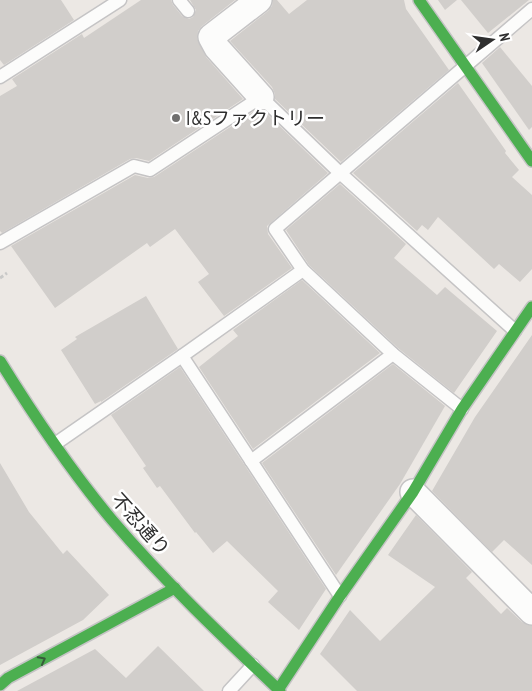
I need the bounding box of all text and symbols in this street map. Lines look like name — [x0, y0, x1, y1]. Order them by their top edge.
north arrow — [467, 15, 517, 65]
text: N — [495, 31, 514, 43]
place label: I&Sファクトリー — [186, 106, 325, 130]
marker: I&Sファクトリー — [170, 112, 182, 124]
street label: 不忍通り — [107, 488, 175, 560]
one-way arrow — [36, 656, 45, 666]

